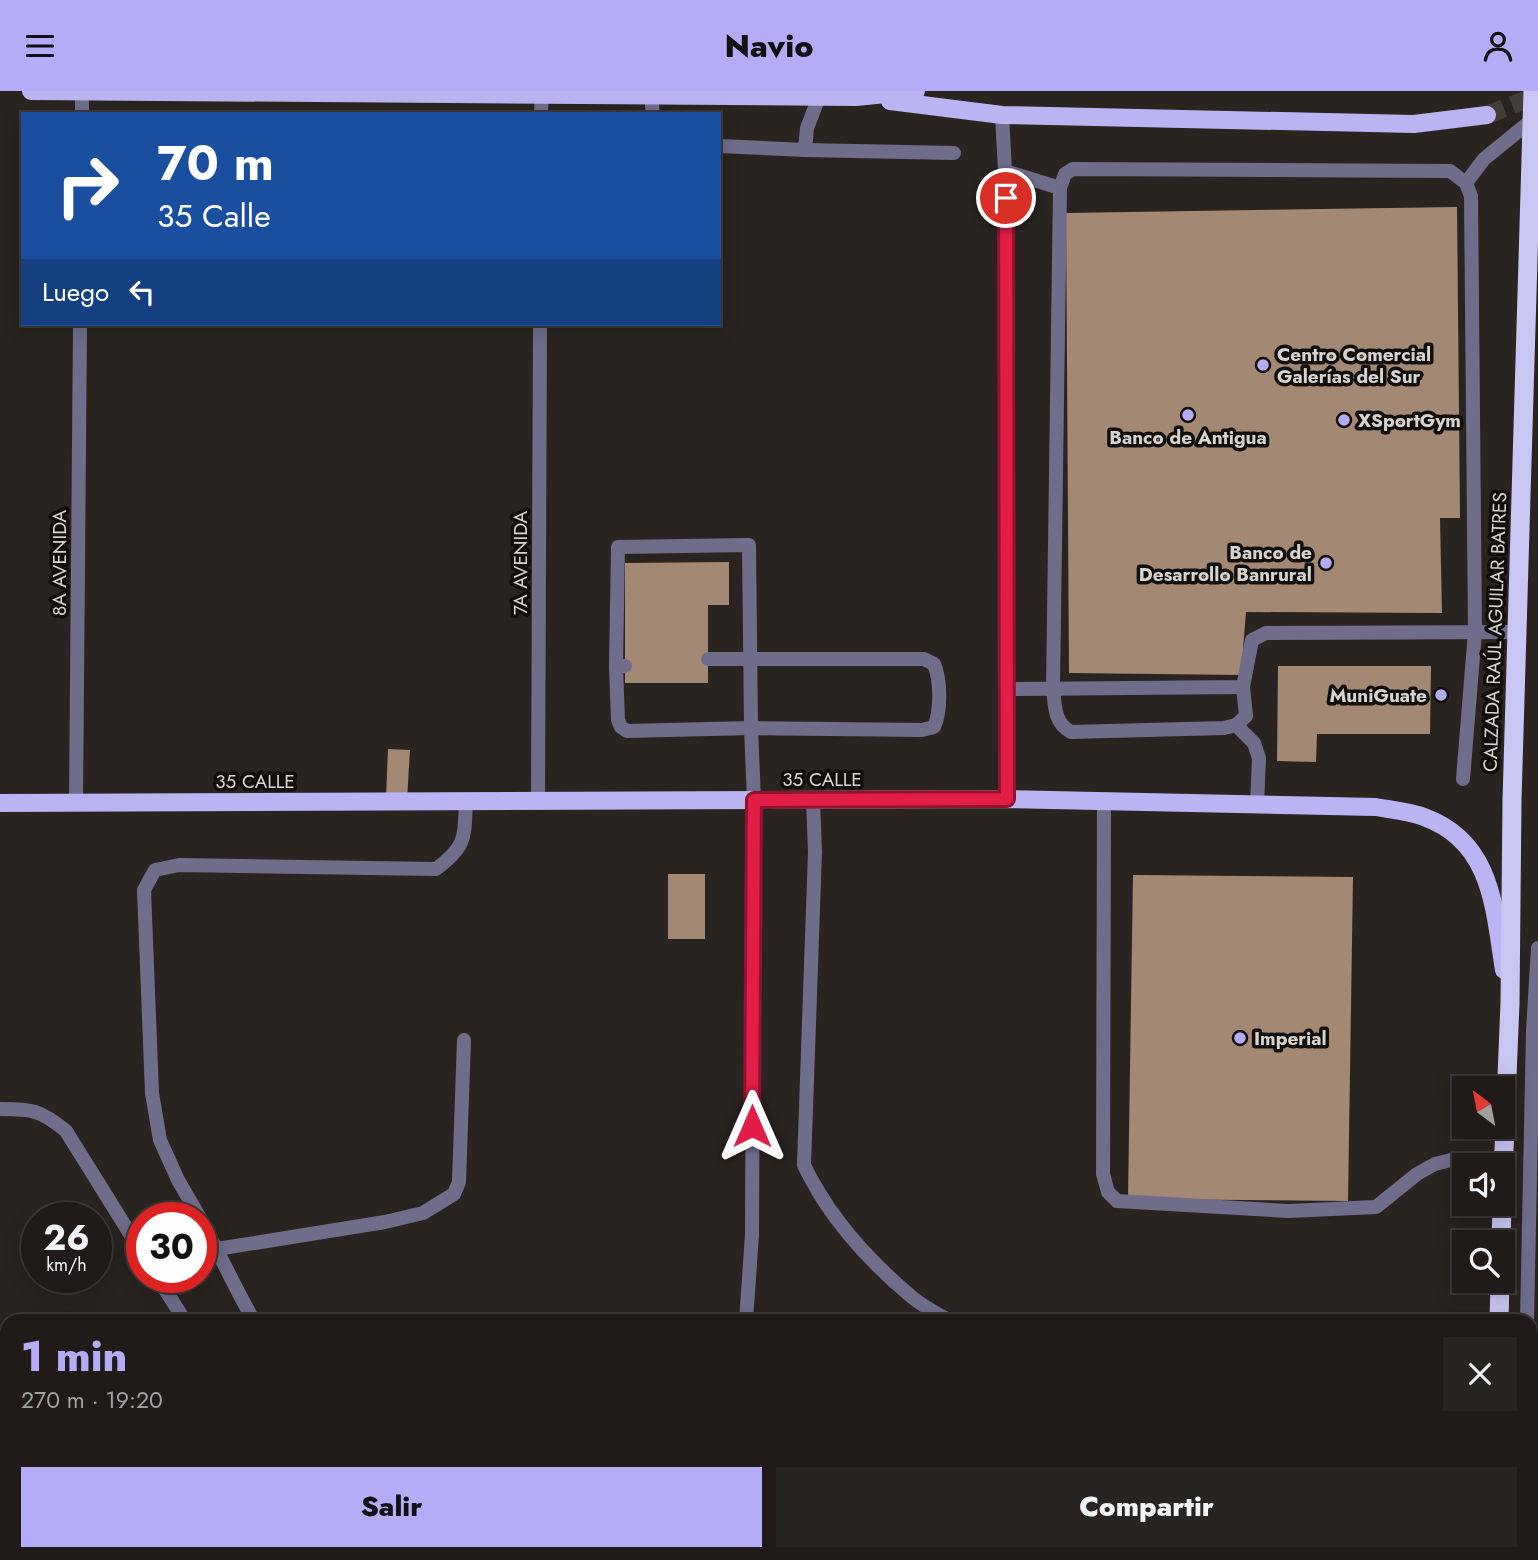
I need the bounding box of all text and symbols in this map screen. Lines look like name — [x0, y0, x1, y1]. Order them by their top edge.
text: Navio — [724, 23, 814, 69]
icon: menu — [21, 27, 59, 65]
icon: person — [1479, 27, 1517, 65]
text: 70 m — [157, 128, 274, 198]
icon: right — [42, 140, 133, 231]
pin — [976, 168, 1036, 228]
icon: arrive — [987, 179, 1025, 217]
text: 35 Calle — [157, 193, 271, 239]
text: Luego — [42, 273, 109, 311]
icon: left — [123, 273, 161, 311]
place label: Centro Comercial Galerías del Sur — [1277, 341, 1431, 390]
marker: Centro Comercial Galerías del Sur — [1255, 357, 1271, 373]
marker: Banco de Antigua — [1180, 407, 1196, 423]
place label: XSportGym — [1358, 407, 1461, 434]
marker: XSportGym — [1336, 412, 1352, 428]
place label: Banco de Antigua — [1109, 424, 1267, 451]
street label: CALZADA RAÚL AGUILAR BATRES — [1477, 492, 1513, 772]
street label: 8A AVENIDA — [46, 509, 73, 616]
street label: 7A AVENIDA — [507, 510, 534, 615]
place label: Banco de Desarrollo Banrural — [1139, 539, 1312, 588]
marker: Banco de Desarrollo Banrural — [1318, 555, 1334, 571]
place label: MuniGuate — [1329, 682, 1427, 709]
marker: MuniGuate — [1433, 687, 1449, 703]
street label: 35 CALLE — [782, 766, 862, 793]
street label: 35 CALLE — [215, 768, 295, 795]
place label: Imperial — [1254, 1025, 1327, 1052]
marker: Imperial — [1232, 1030, 1248, 1046]
north arrow — [1452, 1076, 1516, 1139]
map controls — [1452, 1076, 1515, 1293]
position arrow — [715, 1089, 789, 1163]
button: sound — [1452, 1153, 1515, 1216]
speed limit sign: 30 — [126, 1202, 217, 1293]
text: 26 — [43, 1213, 90, 1263]
button: search — [1452, 1230, 1515, 1293]
text: km/h — [46, 1252, 87, 1278]
text: 1 min — [21, 1326, 127, 1387]
button: close — [1443, 1337, 1517, 1411]
text: 270 m · 19:20 — [21, 1383, 163, 1417]
button: Salir — [21, 1467, 762, 1547]
button: Compartir — [776, 1467, 1517, 1547]

